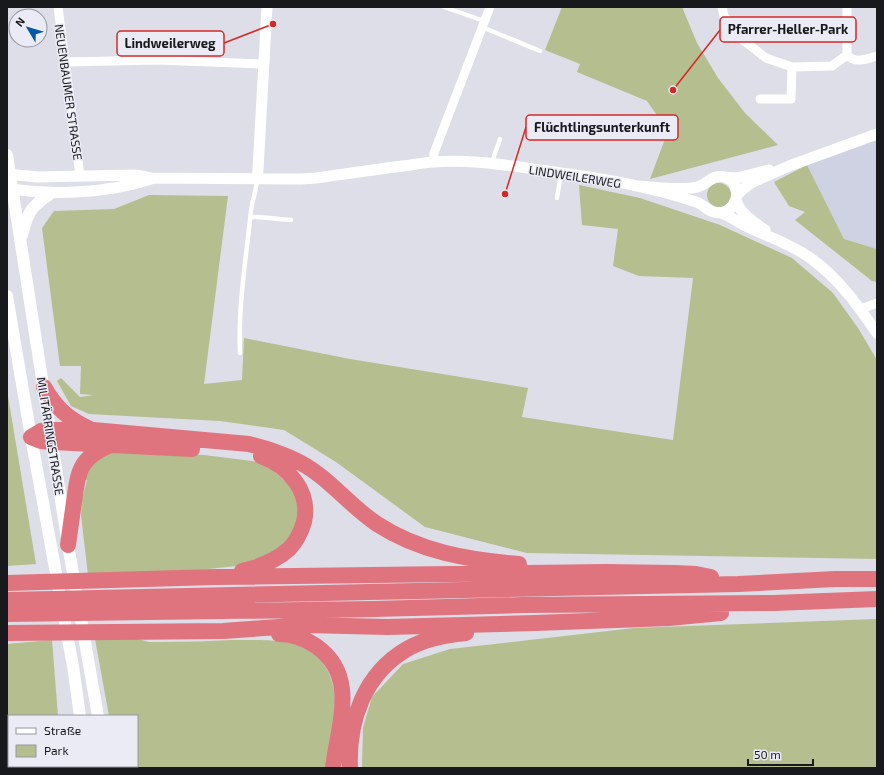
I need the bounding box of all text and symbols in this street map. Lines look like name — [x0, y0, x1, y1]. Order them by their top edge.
north arrow — [8, 8, 48, 48]
text: N — [12, 14, 27, 29]
callout: Pfarrer-Heller-Park — [720, 17, 856, 42]
text: Pfarrer-Heller-Park — [728, 21, 849, 37]
street label: NEUENBAUMER STRASSE — [53, 23, 86, 161]
callout: Lindweilerweg — [117, 31, 224, 56]
text: Lindweilerweg — [124, 35, 216, 51]
callout: Flüchtlingsunterkunft — [526, 115, 678, 140]
text: Flüchtlingsunterkunft — [534, 119, 671, 135]
street label: LINDWEILERWEG — [528, 162, 622, 190]
street label: MILITÄRRINGSTRASSE — [35, 376, 67, 496]
legend — [8, 715, 138, 767]
text: Straße — [44, 723, 81, 737]
scale bar — [748, 741, 813, 767]
text: Park — [44, 743, 69, 757]
text: 50 m — [754, 747, 781, 761]

